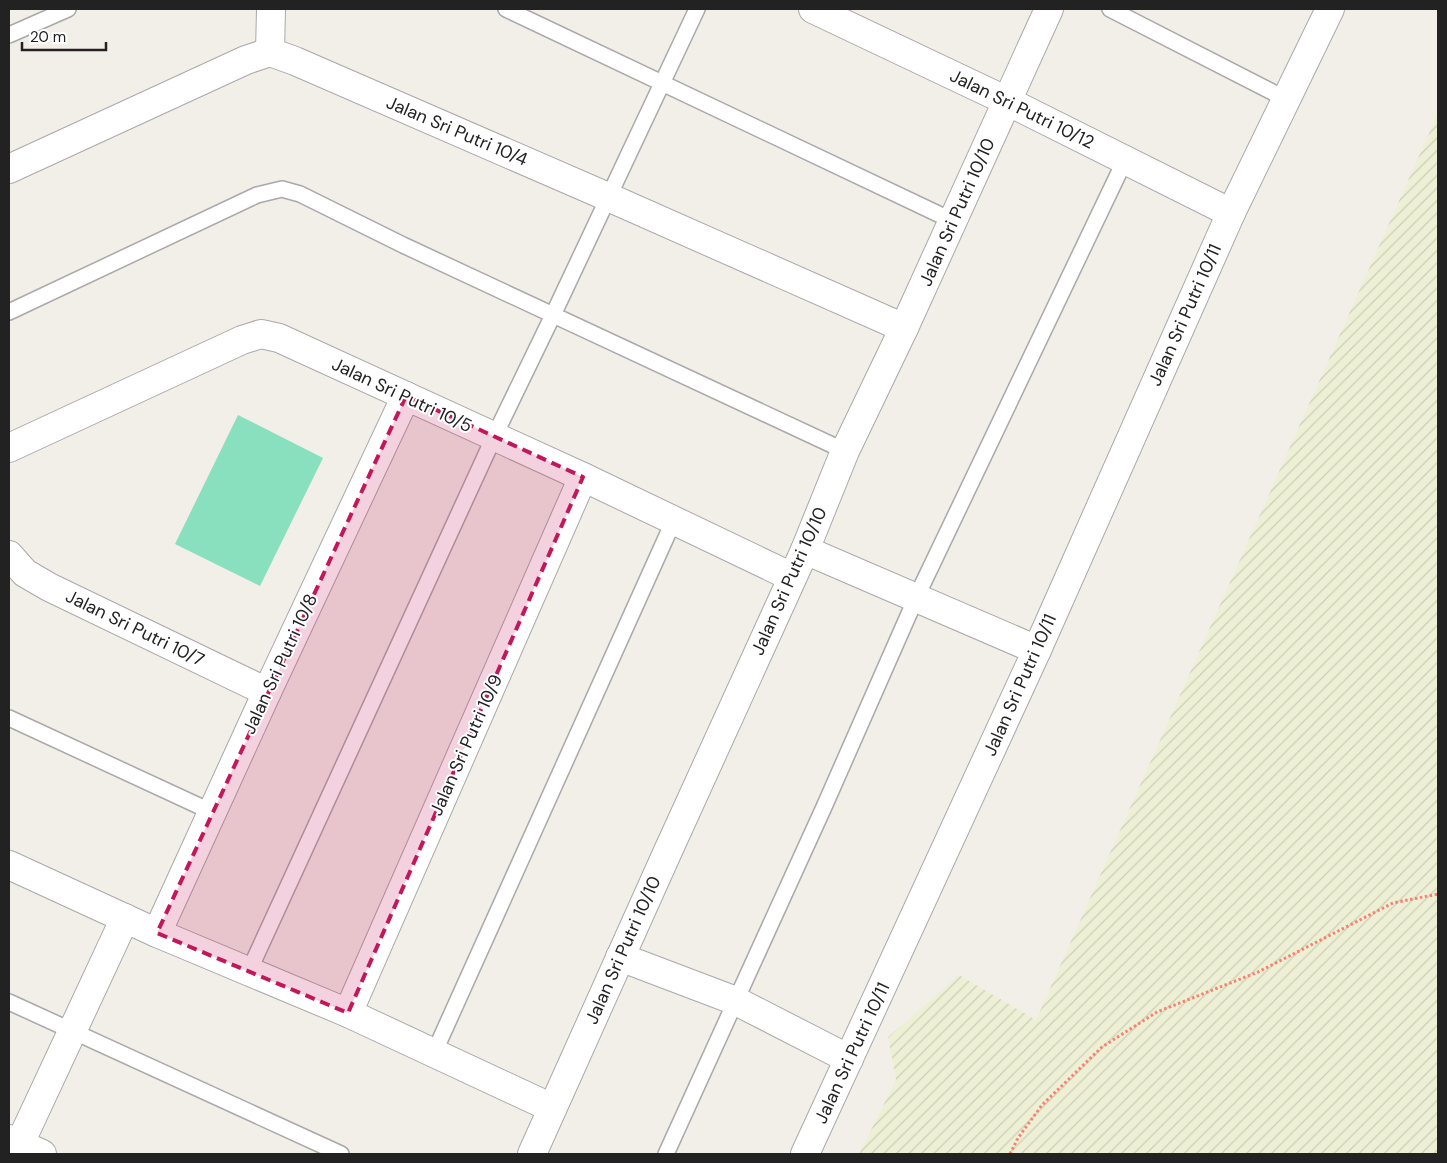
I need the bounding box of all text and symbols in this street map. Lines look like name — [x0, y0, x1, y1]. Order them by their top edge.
scale bar — [22, 20, 106, 52]
text: 20 m — [30, 27, 66, 47]
street label: Jalan Sri Putri 10/12 — [946, 64, 1098, 154]
street label: Jalan Sri Putri 10/4 — [383, 90, 531, 172]
street label: Jalan Sri Putri 10/10 — [914, 134, 1000, 290]
street label: Jalan Sri Putri 10/11 — [1143, 240, 1227, 390]
street label: Jalan Sri Putri 10/5 — [328, 352, 476, 438]
street label: Jalan Sri Putri 10/10 — [746, 503, 832, 659]
street label: Jalan Sri Putri 10/7 — [62, 584, 208, 672]
street label: Jalan Sri Putri 10/8 — [237, 590, 323, 738]
street label: Jalan Sri Putri 10/11 — [978, 610, 1062, 760]
street label: Jalan Sri Putri 10/9 — [424, 671, 508, 819]
street label: Jalan Sri Putri 10/10 — [580, 872, 666, 1028]
street label: Jalan Sri Putri 10/11 — [809, 979, 895, 1127]

